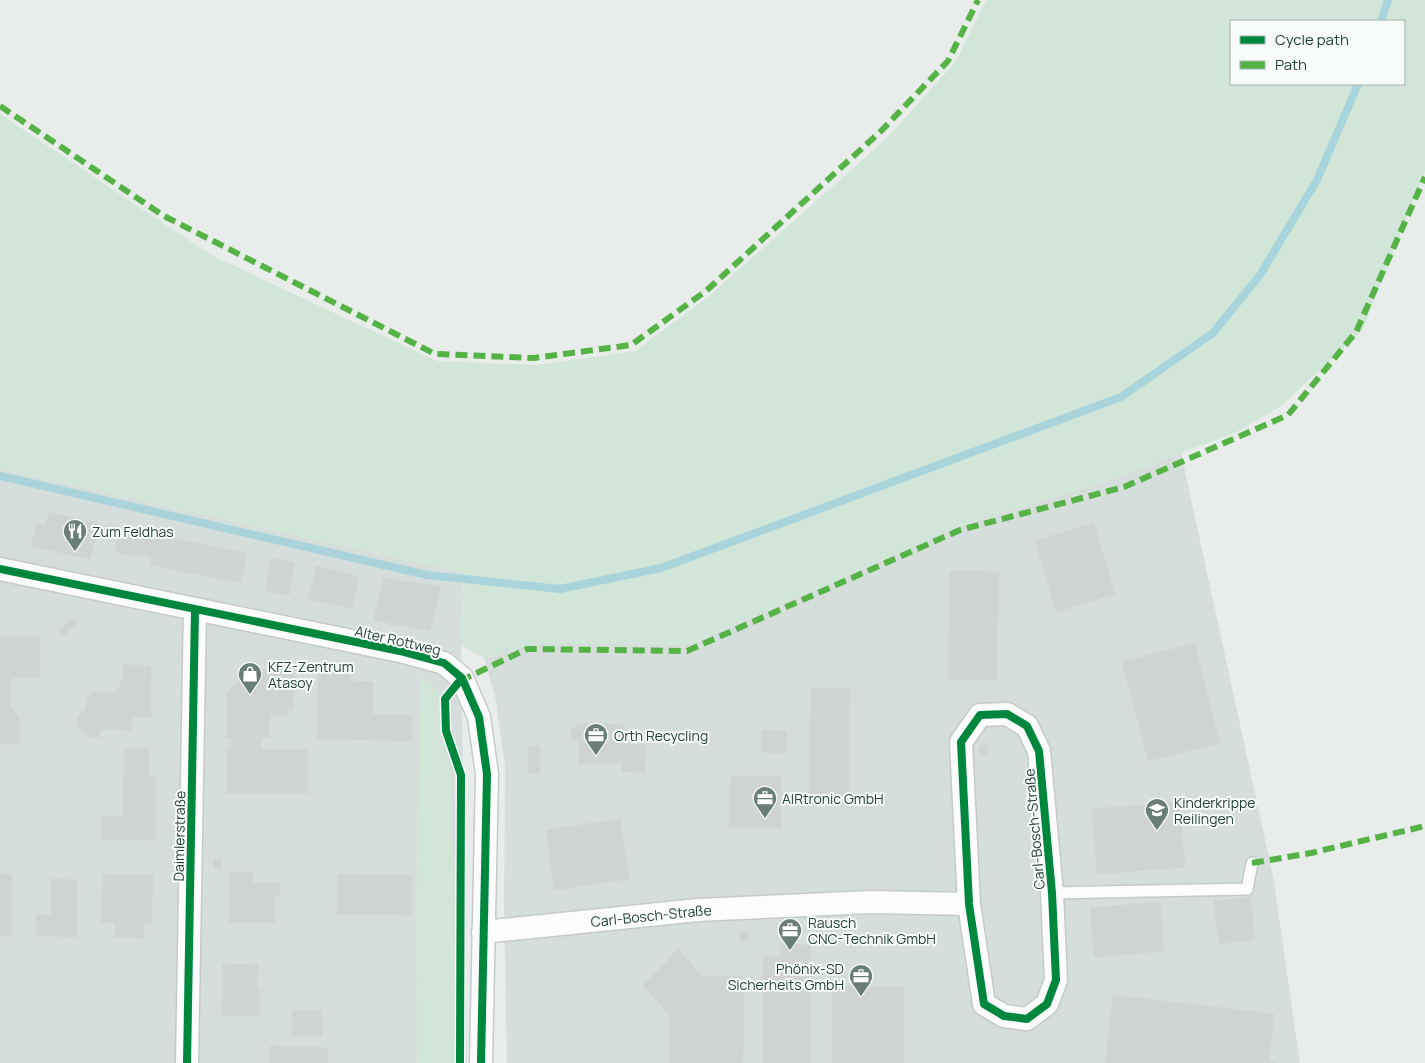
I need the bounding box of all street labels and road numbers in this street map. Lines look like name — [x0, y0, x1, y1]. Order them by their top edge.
street label: Alter Rottweg — [353, 621, 443, 659]
street label: Carl-Bosch-Straße — [1019, 768, 1049, 890]
street label: Daimlerstraße — [169, 791, 189, 881]
street label: Carl-Bosch-Straße — [590, 900, 712, 930]

